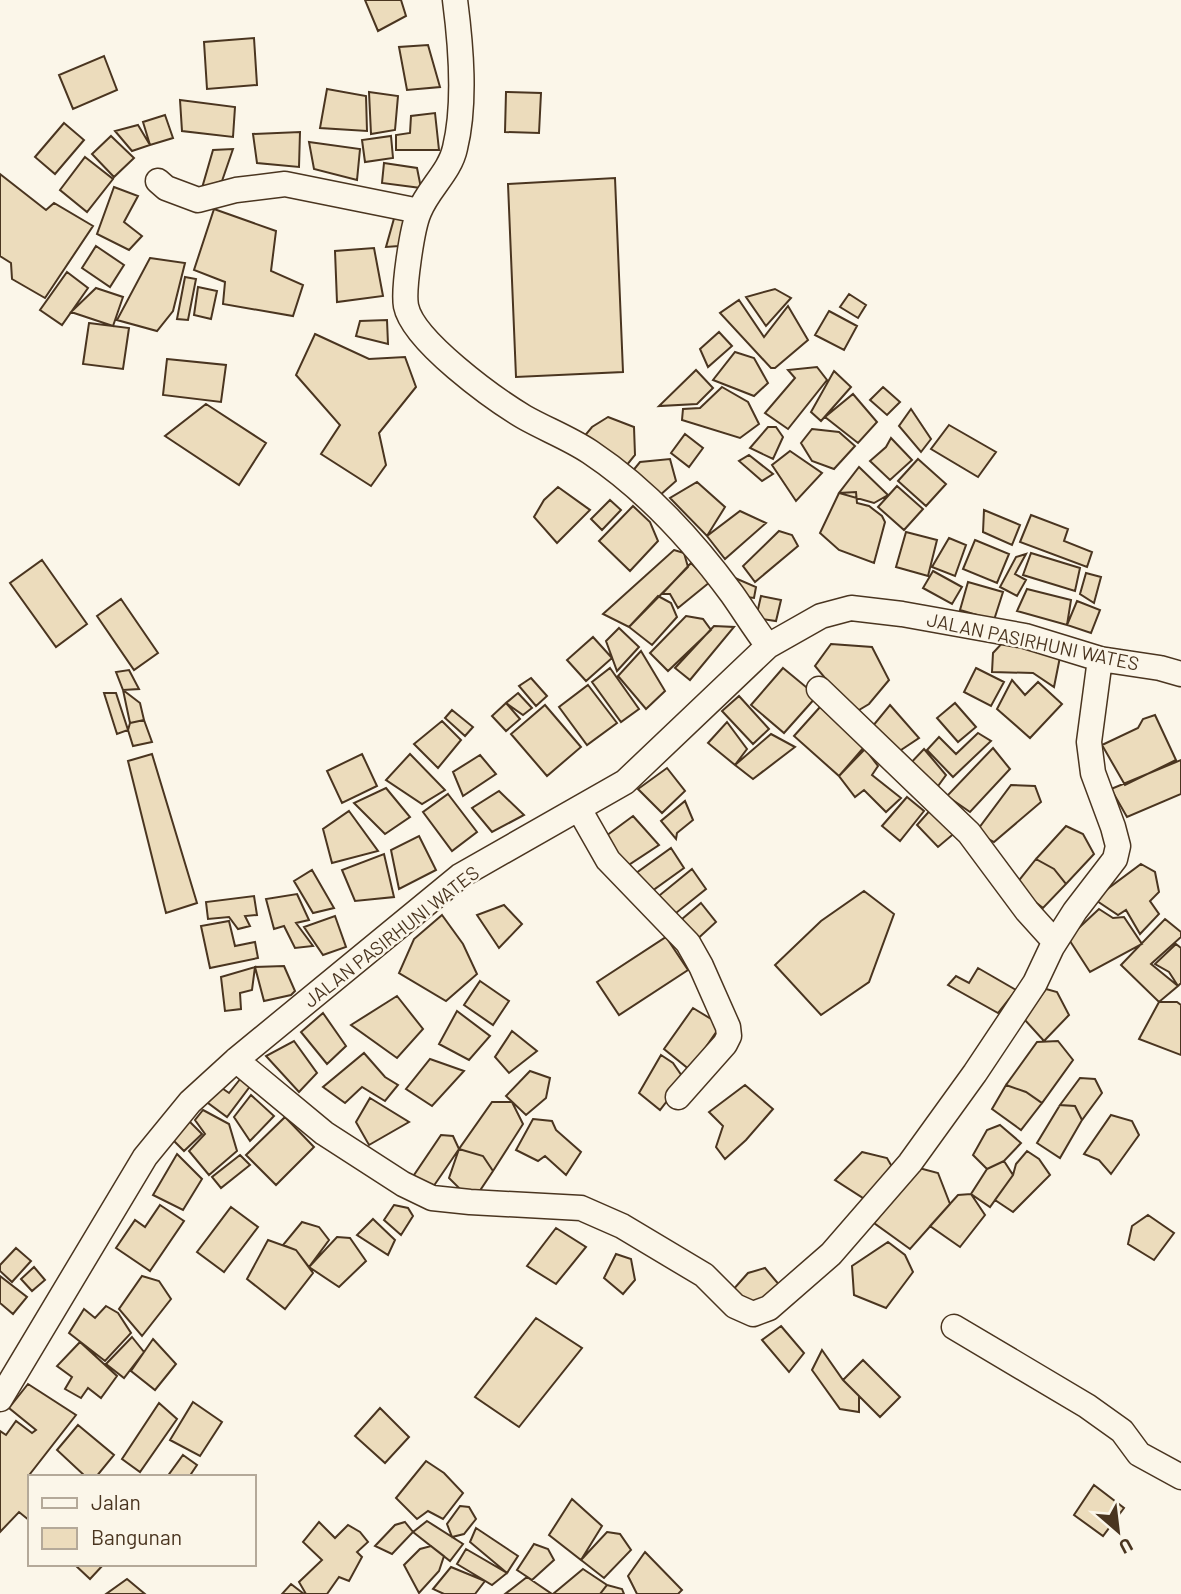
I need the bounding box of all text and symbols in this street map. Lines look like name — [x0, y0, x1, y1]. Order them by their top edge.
street label: JALAN PASIRHUNI WATES — [925, 607, 1141, 675]
street label: JALAN PASIRHUNI WATES — [299, 860, 483, 1012]
legend — [28, 1475, 256, 1566]
text: Jalan — [91, 1489, 141, 1514]
north arrow — [1083, 1496, 1153, 1566]
text: Bangunan — [91, 1524, 182, 1549]
text: U — [1116, 1533, 1137, 1559]

